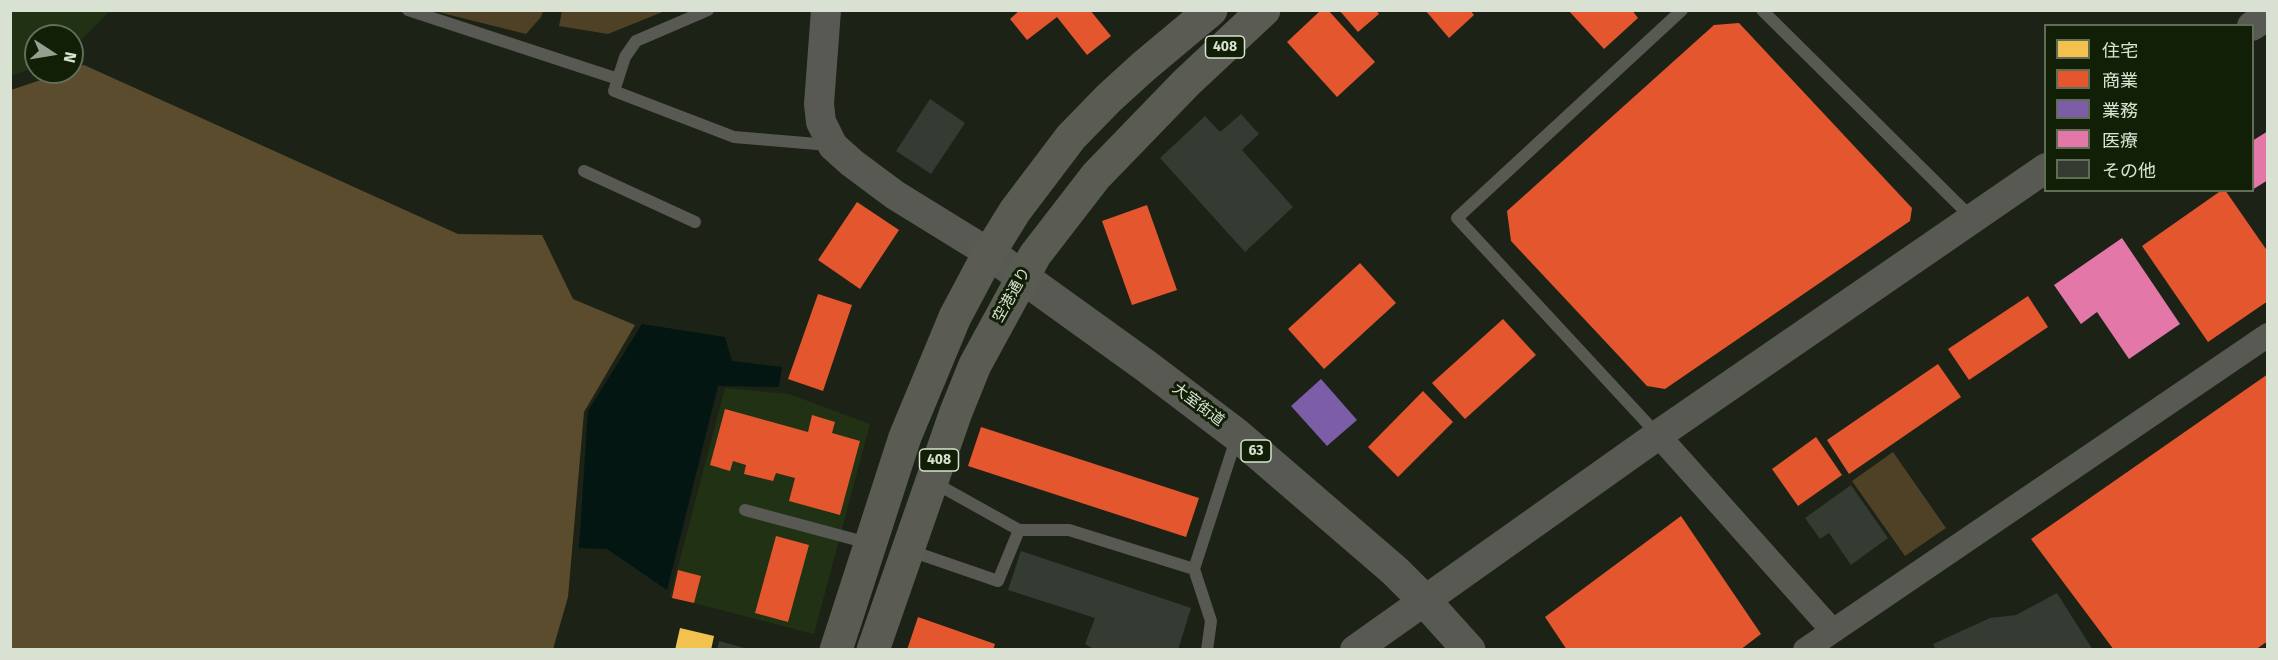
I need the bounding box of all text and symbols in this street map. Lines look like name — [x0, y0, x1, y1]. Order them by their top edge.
north arrow — [24, 24, 84, 84]
legend — [2044, 24, 2254, 192]
road number: 408 — [1206, 36, 1244, 58]
text: 住宅 — [2102, 40, 2138, 62]
text: N — [60, 50, 81, 65]
text: 商業 — [2102, 70, 2138, 92]
text: 業務 — [2102, 100, 2138, 122]
text: 医療 — [2102, 130, 2138, 152]
text: その他 — [2102, 160, 2156, 182]
street label: 空港通り — [990, 264, 1034, 326]
street label: 大室街道 — [1169, 380, 1227, 430]
road number: 63 — [1241, 440, 1271, 462]
road number: 408 — [920, 449, 958, 471]

